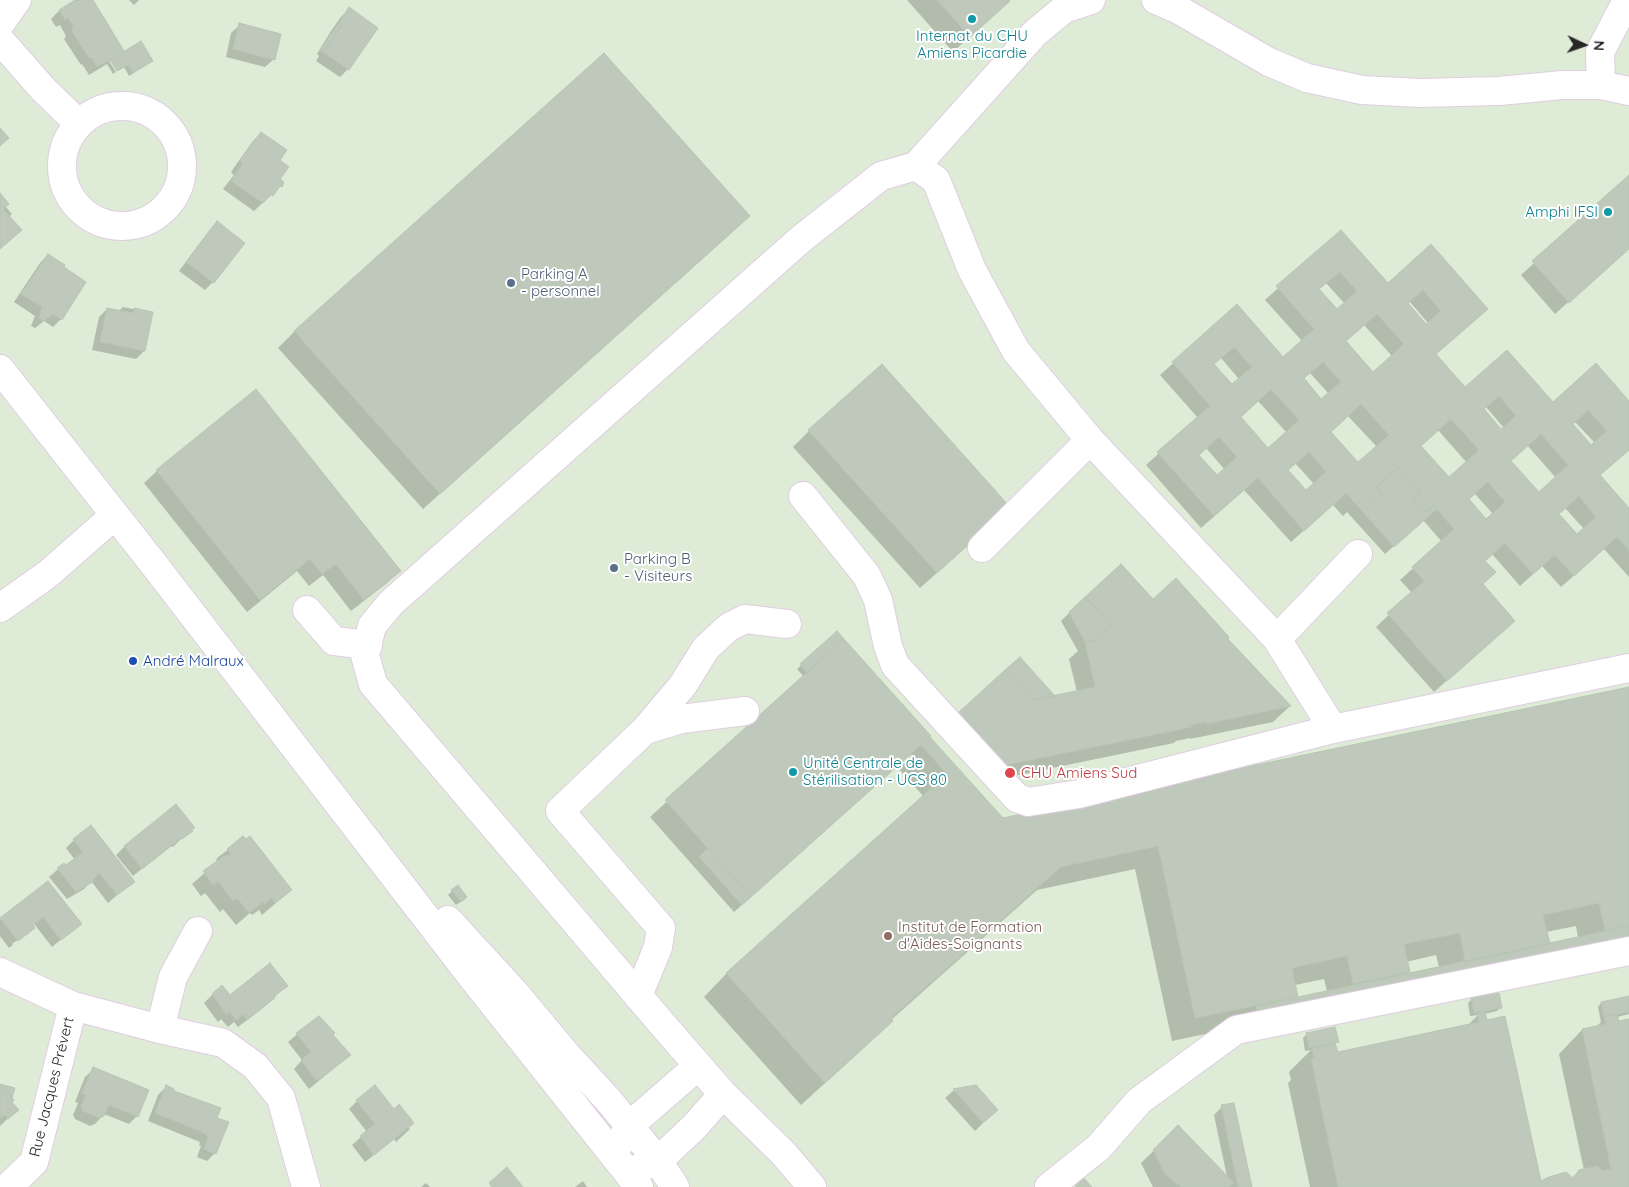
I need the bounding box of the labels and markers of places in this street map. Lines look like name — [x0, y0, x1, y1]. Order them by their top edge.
marker: Internat du CHU Amiens Picardie — [966, 13, 978, 25]
place label: Internat du CHU Amiens Picardie — [916, 27, 1028, 62]
place label: Amphi IFSI — [1525, 203, 1598, 221]
marker: Amphi IFSI — [1602, 206, 1614, 218]
place label: Parking A - personnel — [521, 265, 600, 300]
marker: Parking A - personnel — [505, 277, 517, 289]
place label: Parking B - Visiteurs — [624, 550, 692, 585]
marker: Parking B - Visiteurs — [608, 562, 620, 574]
place label: André Malraux — [143, 652, 244, 670]
marker: André Malraux — [127, 655, 139, 667]
place label: Unité Centrale de Stérilisation - UCS 80 — [803, 754, 947, 789]
place label: CHU Amiens Sud — [1021, 764, 1137, 782]
marker: Unité Centrale de Stérilisation - UCS 80 — [787, 766, 799, 778]
marker: CHU Amiens Sud — [1003, 766, 1017, 780]
place label: Institut de Formation d'Aides-Soignants — [898, 918, 1042, 953]
marker: Institut de Formation d'Aides-Soignants — [882, 930, 894, 942]

